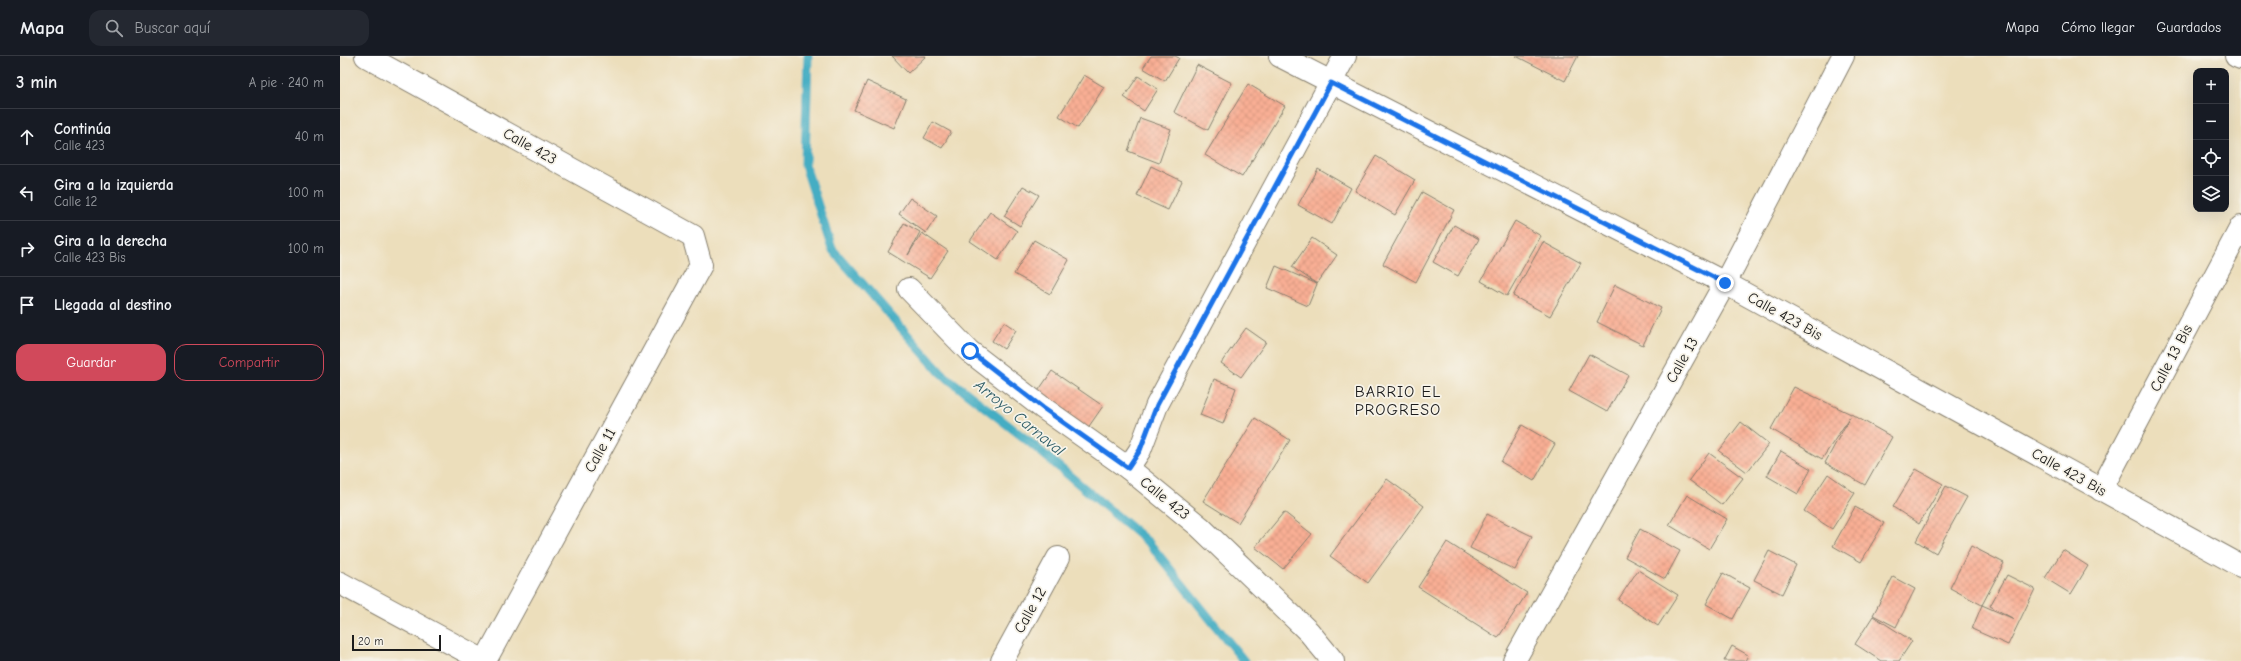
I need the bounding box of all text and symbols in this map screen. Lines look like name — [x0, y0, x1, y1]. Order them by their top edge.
search box — [89, 10, 369, 46]
text: Mapa — [20, 17, 65, 39]
icon: search — [103, 17, 125, 39]
text: Buscar aquí — [135, 19, 210, 37]
text: Mapa — [2006, 19, 2039, 36]
text: Cómo llegar — [2061, 19, 2134, 36]
text: Guardados — [2156, 19, 2221, 36]
map controls — [2193, 68, 2229, 212]
button: + — [2193, 68, 2229, 104]
text: 3 min — [16, 73, 57, 92]
text: A pie · 240 m — [249, 75, 324, 90]
button: − — [2193, 104, 2229, 140]
text: Continúa — [54, 120, 111, 138]
street label: Calle 423 — [500, 124, 560, 168]
icon: ahead — [16, 126, 38, 148]
text: 40 m — [295, 129, 324, 144]
text: Calle 423 — [54, 138, 105, 153]
button: locate — [2193, 140, 2229, 176]
text: Gira a la izquierda — [54, 176, 174, 194]
button: layers — [2193, 176, 2229, 212]
icon: left — [16, 182, 38, 204]
text: 100 m — [288, 185, 324, 200]
text: Calle 12 — [54, 194, 97, 209]
text: Gira a la derecha — [54, 232, 167, 250]
icon: right — [16, 238, 38, 260]
text: 100 m — [288, 241, 324, 256]
text: Calle 423 Bis — [54, 250, 126, 265]
route end — [1716, 274, 1734, 292]
street label: Calle 423 Bis — [1744, 288, 1826, 344]
icon: arrive — [16, 294, 38, 316]
text: Llegada al destino — [54, 296, 172, 314]
street label: Calle 13 Bis — [2146, 321, 2196, 395]
street label: Calle 13 — [1662, 334, 1702, 386]
route start — [961, 342, 979, 360]
button: Guardar — [16, 344, 166, 381]
button: Compartir — [174, 344, 324, 381]
water label: Arroyo Carnaval — [970, 375, 1068, 460]
district label: BARRIO EL PROGRESO — [1355, 383, 1441, 419]
street label: Calle 11 — [581, 425, 620, 475]
street label: Calle 423 Bis — [2028, 444, 2110, 500]
street label: Calle 423 — [1137, 473, 1193, 523]
street label: Calle 12 — [1010, 584, 1050, 636]
scale bar — [352, 633, 441, 652]
text: 20 m — [358, 635, 383, 648]

